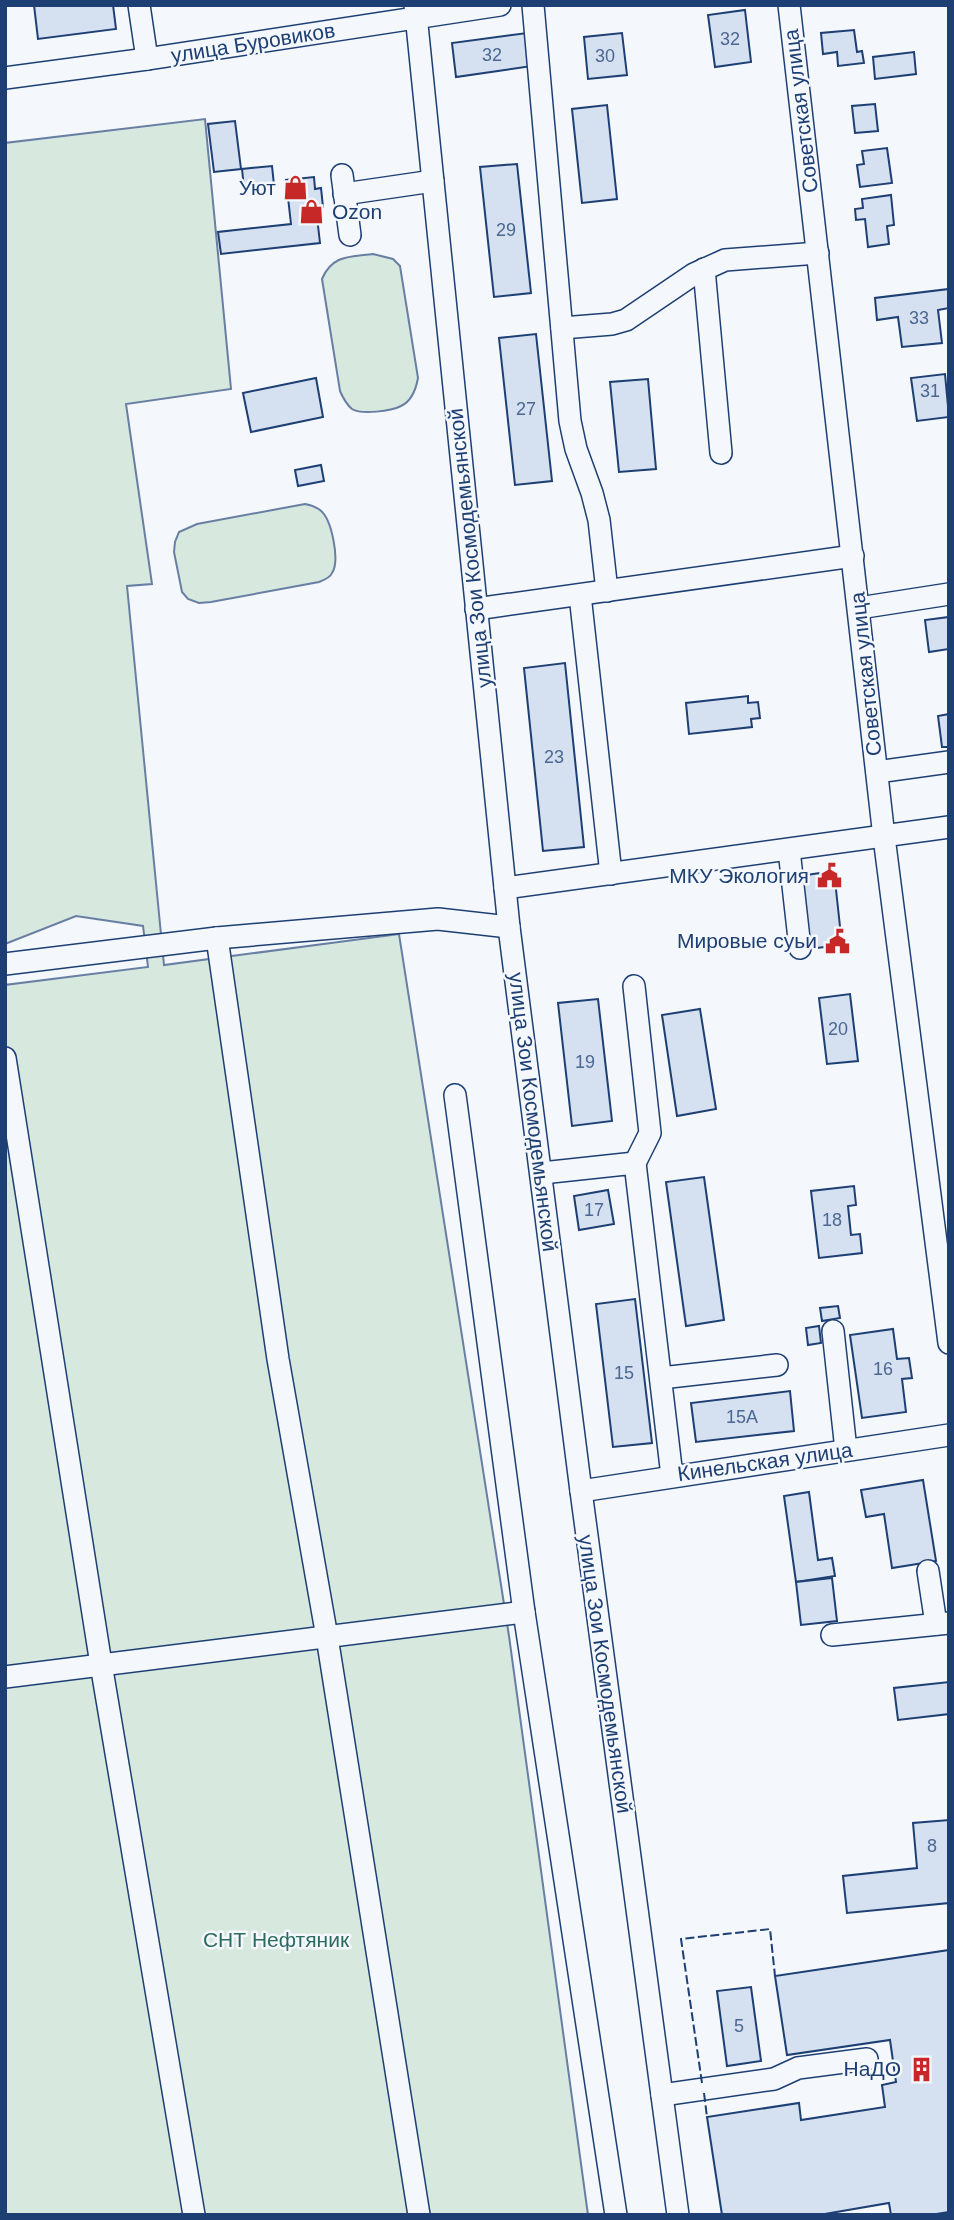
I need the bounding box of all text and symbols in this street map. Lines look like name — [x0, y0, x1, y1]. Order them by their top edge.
street label: улица Буровиков — [169, 18, 337, 67]
street label: Советская улица — [779, 28, 822, 194]
house number: 32 — [720, 29, 740, 49]
house number: 32 — [482, 45, 502, 65]
house number: 30 — [595, 46, 615, 66]
shop icon: Уют — [282, 174, 310, 202]
place label: Уют — [239, 176, 276, 199]
shop icon: Ozon — [298, 198, 326, 226]
place label: Ozon — [332, 200, 382, 223]
house number: 29 — [496, 220, 516, 240]
house number: 33 — [909, 308, 929, 328]
house number: 31 — [920, 381, 940, 401]
house number: 27 — [516, 399, 536, 419]
street label: улица Зои Космодемьянской — [443, 407, 496, 689]
street label: Советская улица — [845, 591, 886, 757]
house number: 23 — [544, 747, 564, 767]
public building icon: МКУ Экология — [815, 862, 843, 890]
place label: МКУ Экология — [669, 864, 809, 887]
public building icon: Мировые суьи — [823, 927, 851, 955]
place label: Мировые суьи — [677, 929, 817, 952]
street label: улица Зои Космодемьянской — [505, 971, 562, 1253]
house number: 20 — [828, 1019, 848, 1039]
house number: 19 — [575, 1052, 595, 1072]
house number: 17 — [584, 1200, 604, 1220]
house number: 18 — [822, 1210, 842, 1230]
house number: 16 — [873, 1359, 893, 1379]
house number: 15 — [614, 1363, 634, 1383]
house number: 15А — [726, 1407, 758, 1427]
street label: Кинельская улица — [676, 1438, 854, 1485]
street label: улица Зои Космодемьянской — [575, 1533, 636, 1815]
house number: 8 — [927, 1836, 937, 1856]
park label: СНТ Нефтяник — [203, 1928, 350, 1951]
house number: 5 — [734, 2016, 744, 2036]
building icon: НаДО — [907, 2055, 935, 2083]
place label: НаДО — [844, 2057, 901, 2080]

